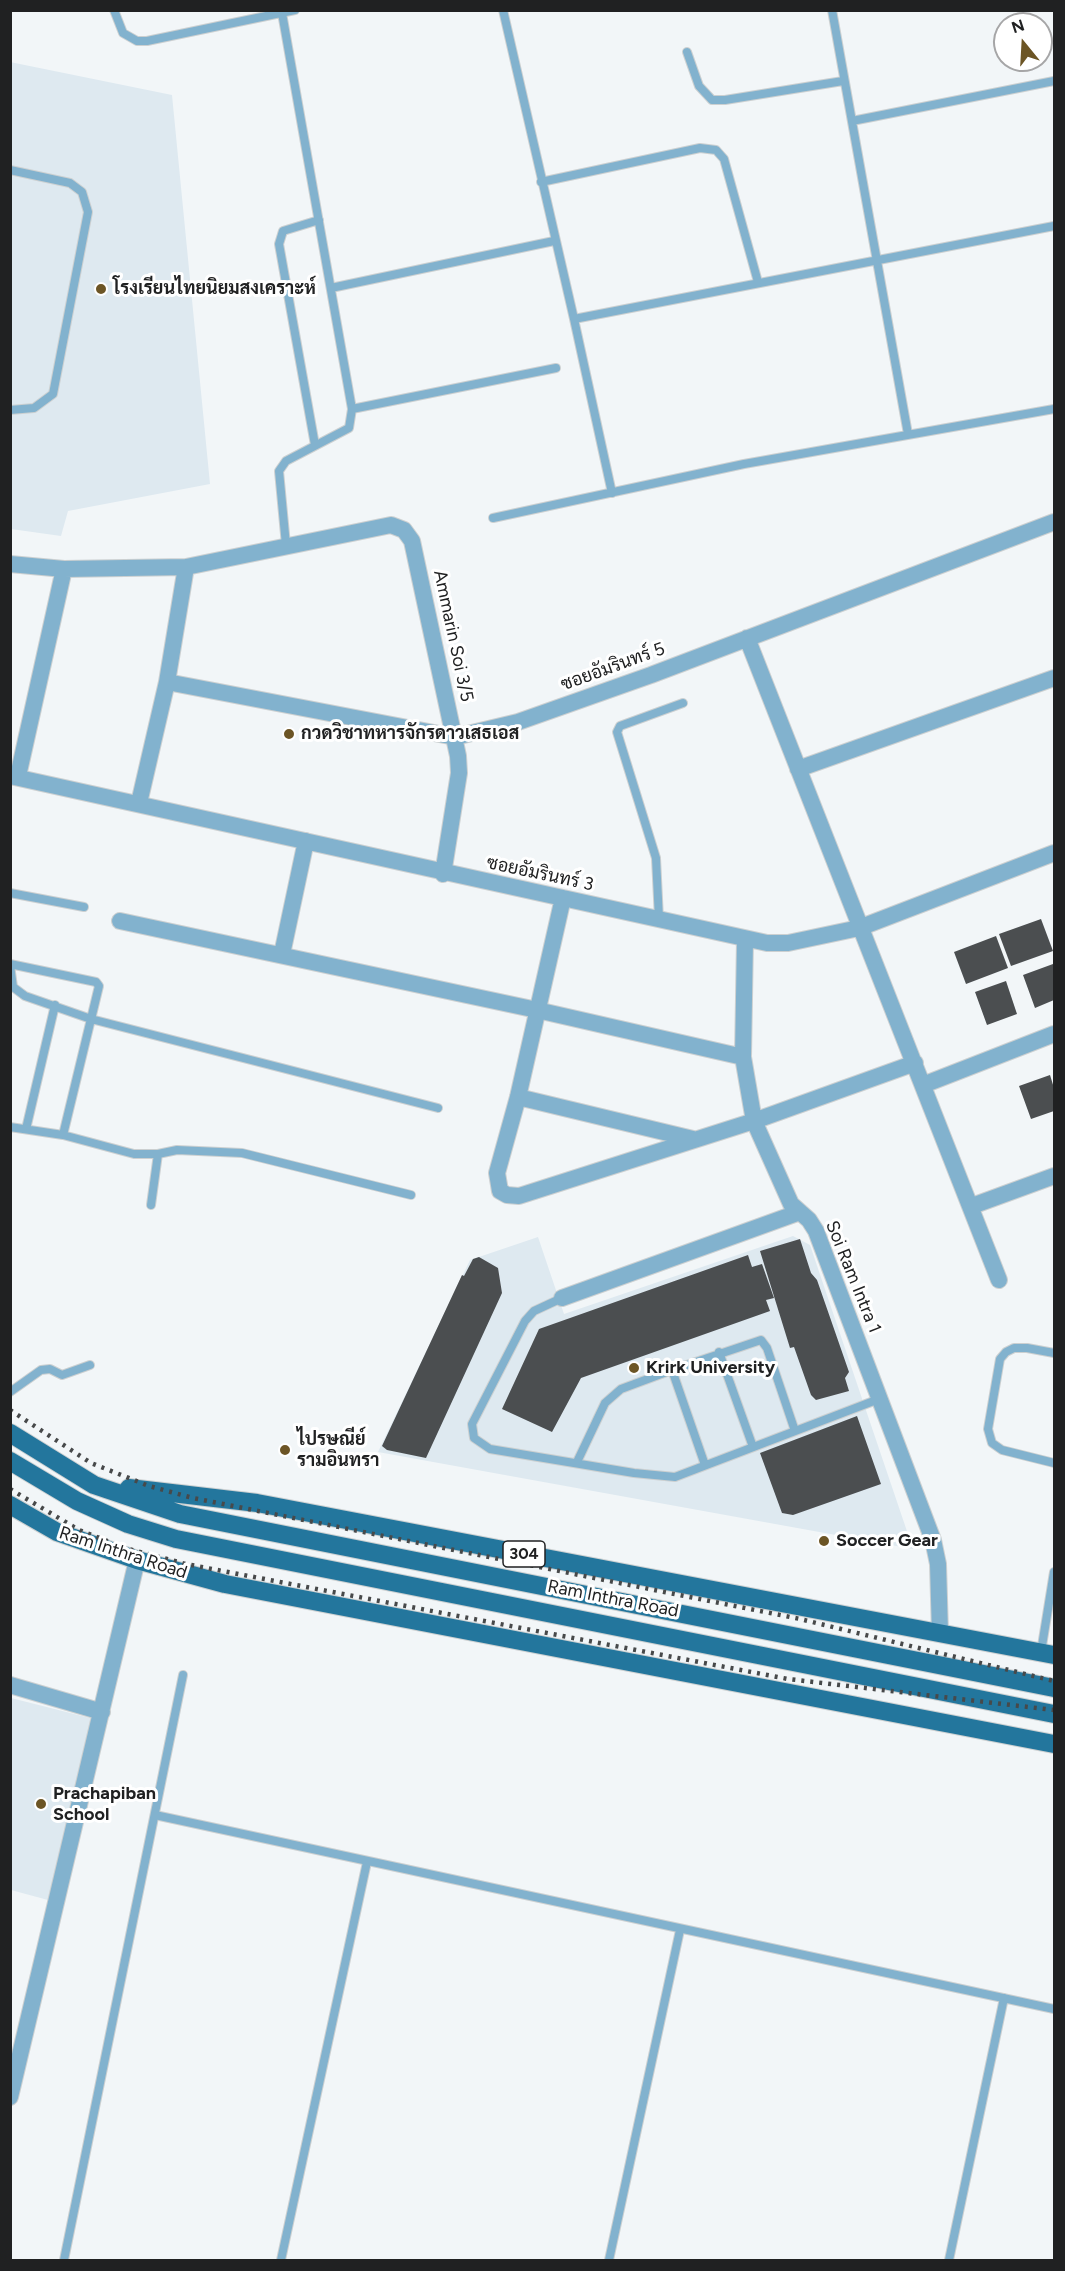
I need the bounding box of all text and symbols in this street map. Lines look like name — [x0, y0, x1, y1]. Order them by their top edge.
north arrow — [993, 12, 1053, 72]
text: N — [1009, 15, 1027, 37]
place label: โรงเรียนไทยนิยมสงเคราะห์ — [113, 278, 316, 300]
marker: โรงเรียนไทยนิยมสงเคราะห์ — [94, 282, 108, 296]
street label: Ammarin Soi 3/5 — [429, 568, 477, 704]
street label: ซอยอัมรินทร์ 5 — [558, 638, 668, 696]
place label: กวดวิชาทหารจักรดาวเสธเอส — [301, 723, 519, 745]
marker: กวดวิชาทหารจักรดาวเสธเอส — [282, 727, 296, 741]
street label: ซอยอัมรินทร์ 3 — [485, 852, 595, 896]
street label: Soi Ram Intra 1 — [821, 1218, 885, 1336]
place label: Krirk University — [646, 1357, 775, 1379]
marker: Krirk University — [627, 1361, 641, 1375]
place label: ไปรษณีย์ รามอินทรา — [297, 1429, 379, 1472]
marker: ไปรษณีย์ รามอินทรา — [278, 1443, 292, 1457]
street label: Ram Inthra Road — [56, 1522, 190, 1584]
place label: Soccer Gear — [836, 1530, 938, 1552]
marker: Soccer Gear — [817, 1534, 831, 1548]
road number: 304 — [503, 1541, 545, 1567]
street label: Ram Inthra Road — [546, 1576, 680, 1622]
place label: Prachapiban School — [53, 1783, 156, 1826]
marker: Prachapiban School — [34, 1797, 48, 1811]

